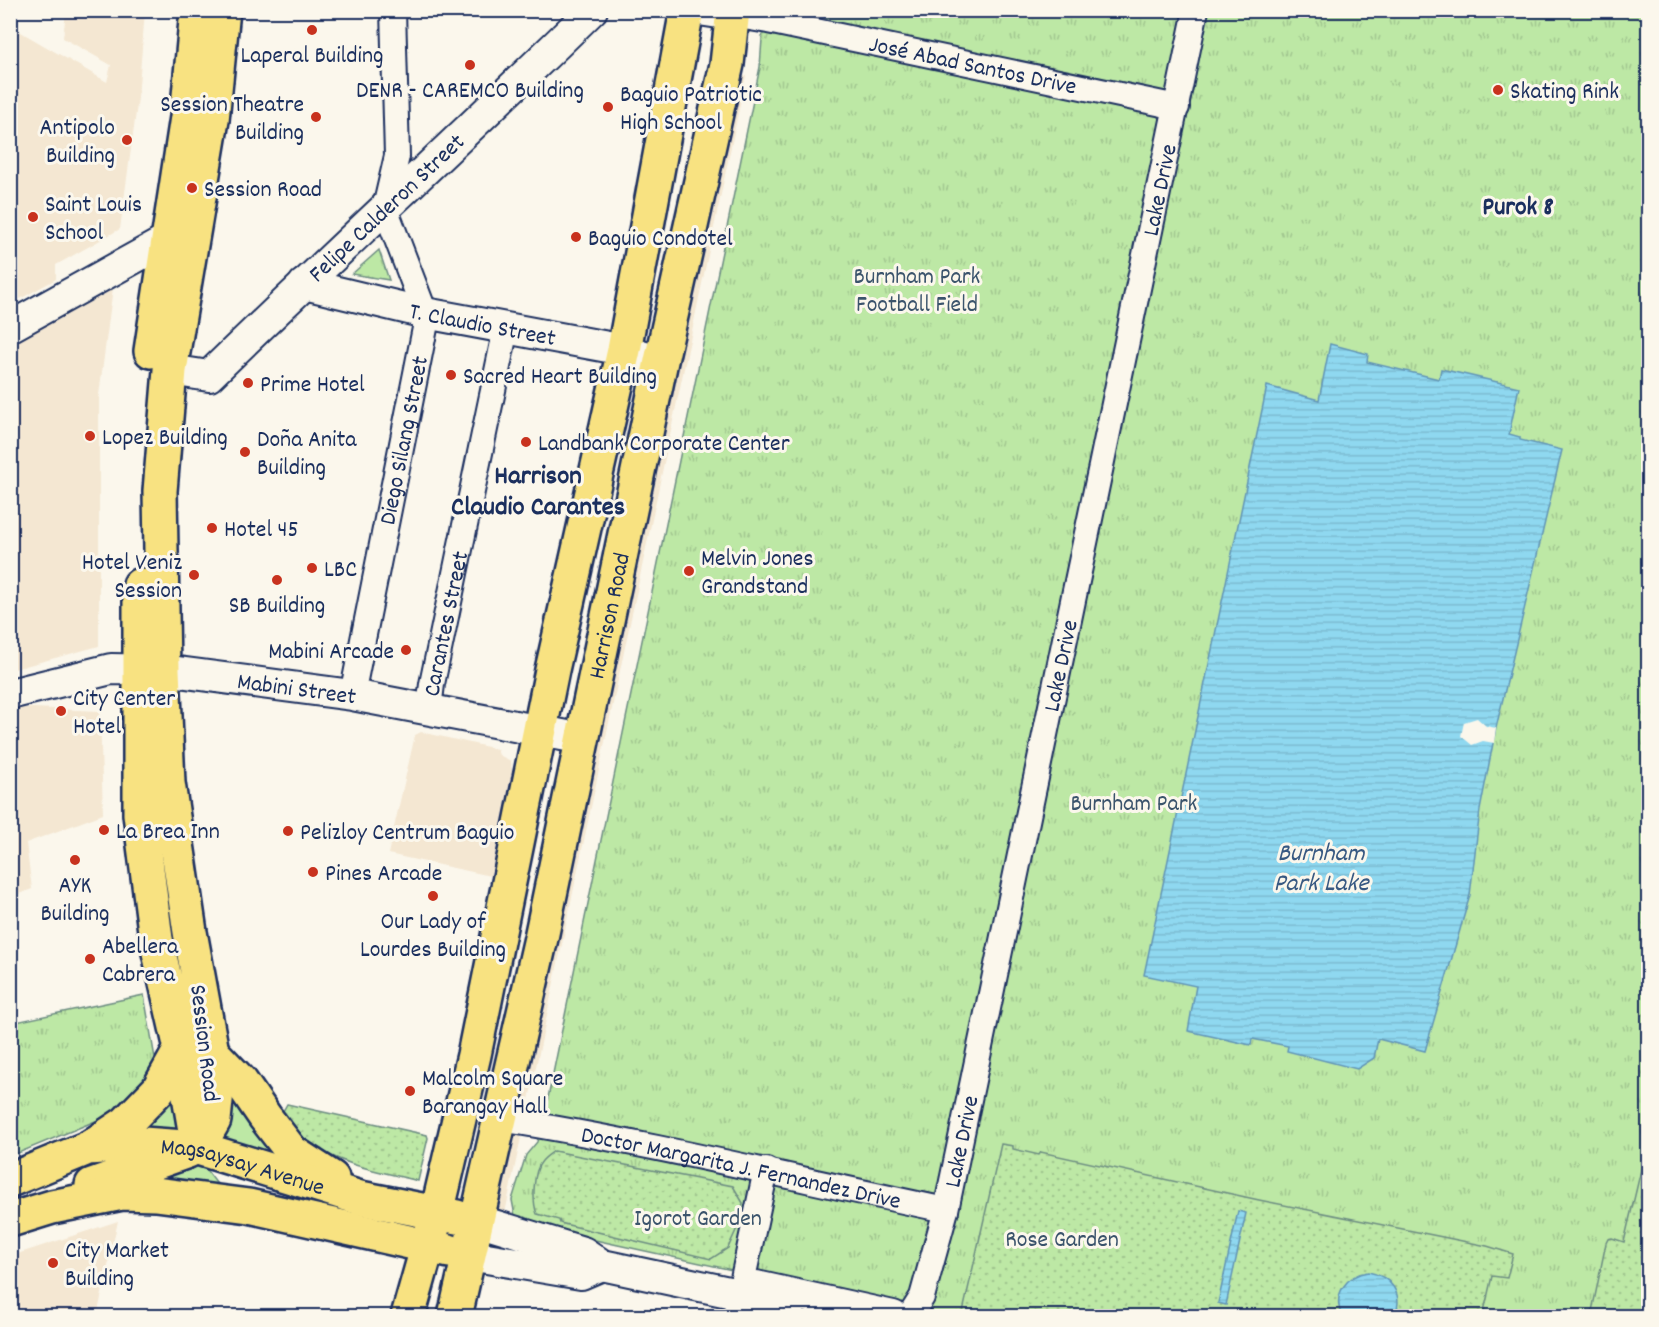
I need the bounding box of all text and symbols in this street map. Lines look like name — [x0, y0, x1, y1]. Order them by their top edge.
marker: Laperal Building — [305, 23, 319, 37]
street label: José Abad Santos Drive — [865, 29, 1079, 105]
place label: Laperal Building — [240, 40, 384, 74]
marker: DENR - CAREMCO Building — [463, 58, 477, 72]
place label: DENR - CAREMCO Building — [356, 75, 584, 109]
place label: Skating Rink — [1510, 76, 1619, 110]
place label: Baguio Patriotic High School — [620, 79, 762, 141]
marker: Skating Rink — [1491, 83, 1505, 97]
place label: Session Theatre Building — [160, 89, 304, 151]
marker: Baguio Patriotic High School — [601, 100, 615, 114]
marker: Session Theatre Building — [309, 110, 323, 124]
place label: Antipolo Building — [39, 112, 115, 174]
street label: Felipe Calderon Street — [302, 127, 474, 292]
marker: Antipolo Building — [120, 133, 134, 147]
street label: Lake Drive — [1135, 141, 1188, 239]
place label: Session Road — [204, 174, 322, 208]
marker: Session Road — [185, 181, 199, 195]
place label: Saint Louis School — [45, 189, 142, 251]
district label: Purok 8 — [1482, 190, 1554, 227]
marker: Saint Louis School — [26, 210, 40, 224]
place label: Baguio Condotel — [588, 223, 733, 257]
marker: Baguio Condotel — [569, 230, 583, 244]
park label: Burnham Park Football Field — [854, 261, 980, 323]
street label: T. Claudio Street — [405, 296, 558, 357]
street label: Diego Silang Street — [372, 353, 439, 528]
place label: Sacred Heart Building — [463, 361, 657, 395]
marker: Sacred Heart Building — [444, 368, 458, 382]
place label: Prime Hotel — [260, 369, 365, 403]
marker: Prime Hotel — [241, 376, 255, 390]
place label: Lopez Building — [102, 422, 228, 456]
place label: Doña Anita Building — [257, 424, 357, 486]
place label: Landbank Corporate Center — [538, 428, 790, 462]
marker: Lopez Building — [83, 429, 97, 443]
marker: Landbank Corporate Center — [519, 435, 533, 449]
marker: Doña Anita Building — [238, 445, 252, 459]
district label: Harrison Claudio Carantes — [451, 458, 625, 528]
place label: Hotel 45 — [224, 514, 299, 548]
marker: Hotel 45 — [205, 521, 219, 535]
place label: Melvin Jones Grandstand — [701, 543, 814, 605]
place label: Hotel Veniz Session — [82, 547, 182, 609]
street label: Carantes Street — [417, 548, 479, 698]
street label: Harrison Road — [581, 550, 641, 682]
place label: LBC — [324, 554, 357, 588]
marker: LBC — [305, 561, 319, 575]
marker: Melvin Jones Grandstand — [682, 564, 696, 578]
marker: Hotel Veniz Session — [187, 568, 201, 582]
marker: SB Building — [270, 573, 284, 587]
place label: SB Building — [229, 590, 325, 624]
street label: Lake Drive — [1036, 617, 1089, 715]
place label: Mabini Arcade — [268, 636, 394, 670]
marker: Mabini Arcade — [399, 643, 413, 657]
street label: Mabini Street — [235, 666, 358, 715]
place label: City Center Hotel — [73, 683, 175, 745]
marker: City Center Hotel — [54, 704, 68, 718]
park label: Burnham Park — [1071, 788, 1197, 822]
place label: La Brea Inn — [116, 816, 220, 850]
place label: Pelizloy Centrum Baguio — [300, 817, 514, 851]
marker: La Brea Inn — [97, 823, 111, 837]
marker: Pelizloy Centrum Baguio — [281, 824, 295, 838]
water label: Burnham Park Lake — [1273, 836, 1370, 903]
marker: AYK Building — [68, 853, 82, 867]
place label: Pines Arcade — [325, 858, 442, 892]
marker: Pines Arcade — [306, 865, 320, 879]
place label: AYK Building — [40, 870, 110, 932]
marker: Our Lady of Lourdes Building — [426, 889, 440, 903]
place label: Our Lady of Lourdes Building — [360, 906, 506, 968]
place label: Abellera Cabrera — [102, 931, 179, 993]
marker: Abellera Cabrera — [83, 952, 97, 966]
street label: Session Road — [179, 983, 227, 1104]
place label: Malcolm Square Barangay Hall — [422, 1063, 563, 1125]
marker: Malcolm Square Barangay Hall — [403, 1084, 417, 1098]
street label: Lake Drive — [937, 1093, 989, 1191]
street label: Doctor Margarita J. Fernandez Drive — [578, 1119, 904, 1220]
street label: Magsaysay Avenue — [159, 1131, 328, 1206]
park label: Igorot Garden — [634, 1203, 762, 1237]
park label: Rose Garden — [1005, 1224, 1119, 1258]
place label: City Market Building — [65, 1235, 169, 1297]
marker: City Market Building — [46, 1256, 60, 1270]

